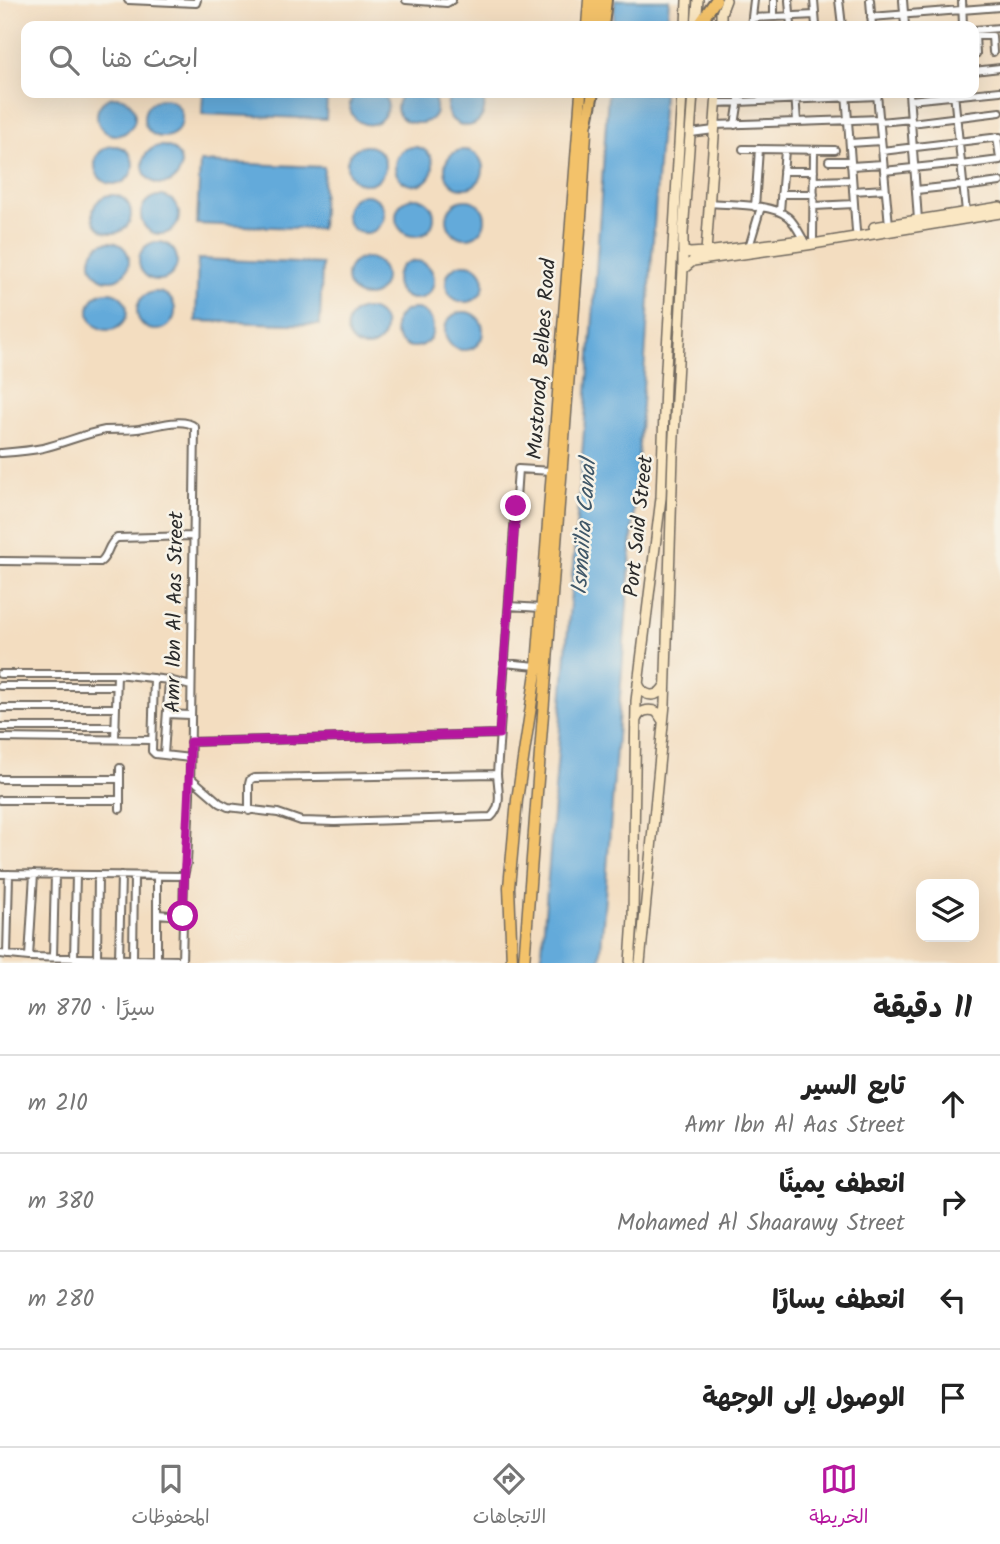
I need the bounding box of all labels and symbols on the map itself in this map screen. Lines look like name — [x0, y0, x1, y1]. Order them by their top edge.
street label: Mustorod, Belbes Road — [519, 257, 566, 461]
street label: Port Said Street — [616, 453, 663, 599]
water label: Ismaïlia Canal — [562, 454, 608, 596]
route end — [500, 490, 531, 521]
street label: Amr Ibn Al Aas Street — [157, 510, 194, 713]
route start — [167, 900, 198, 931]

